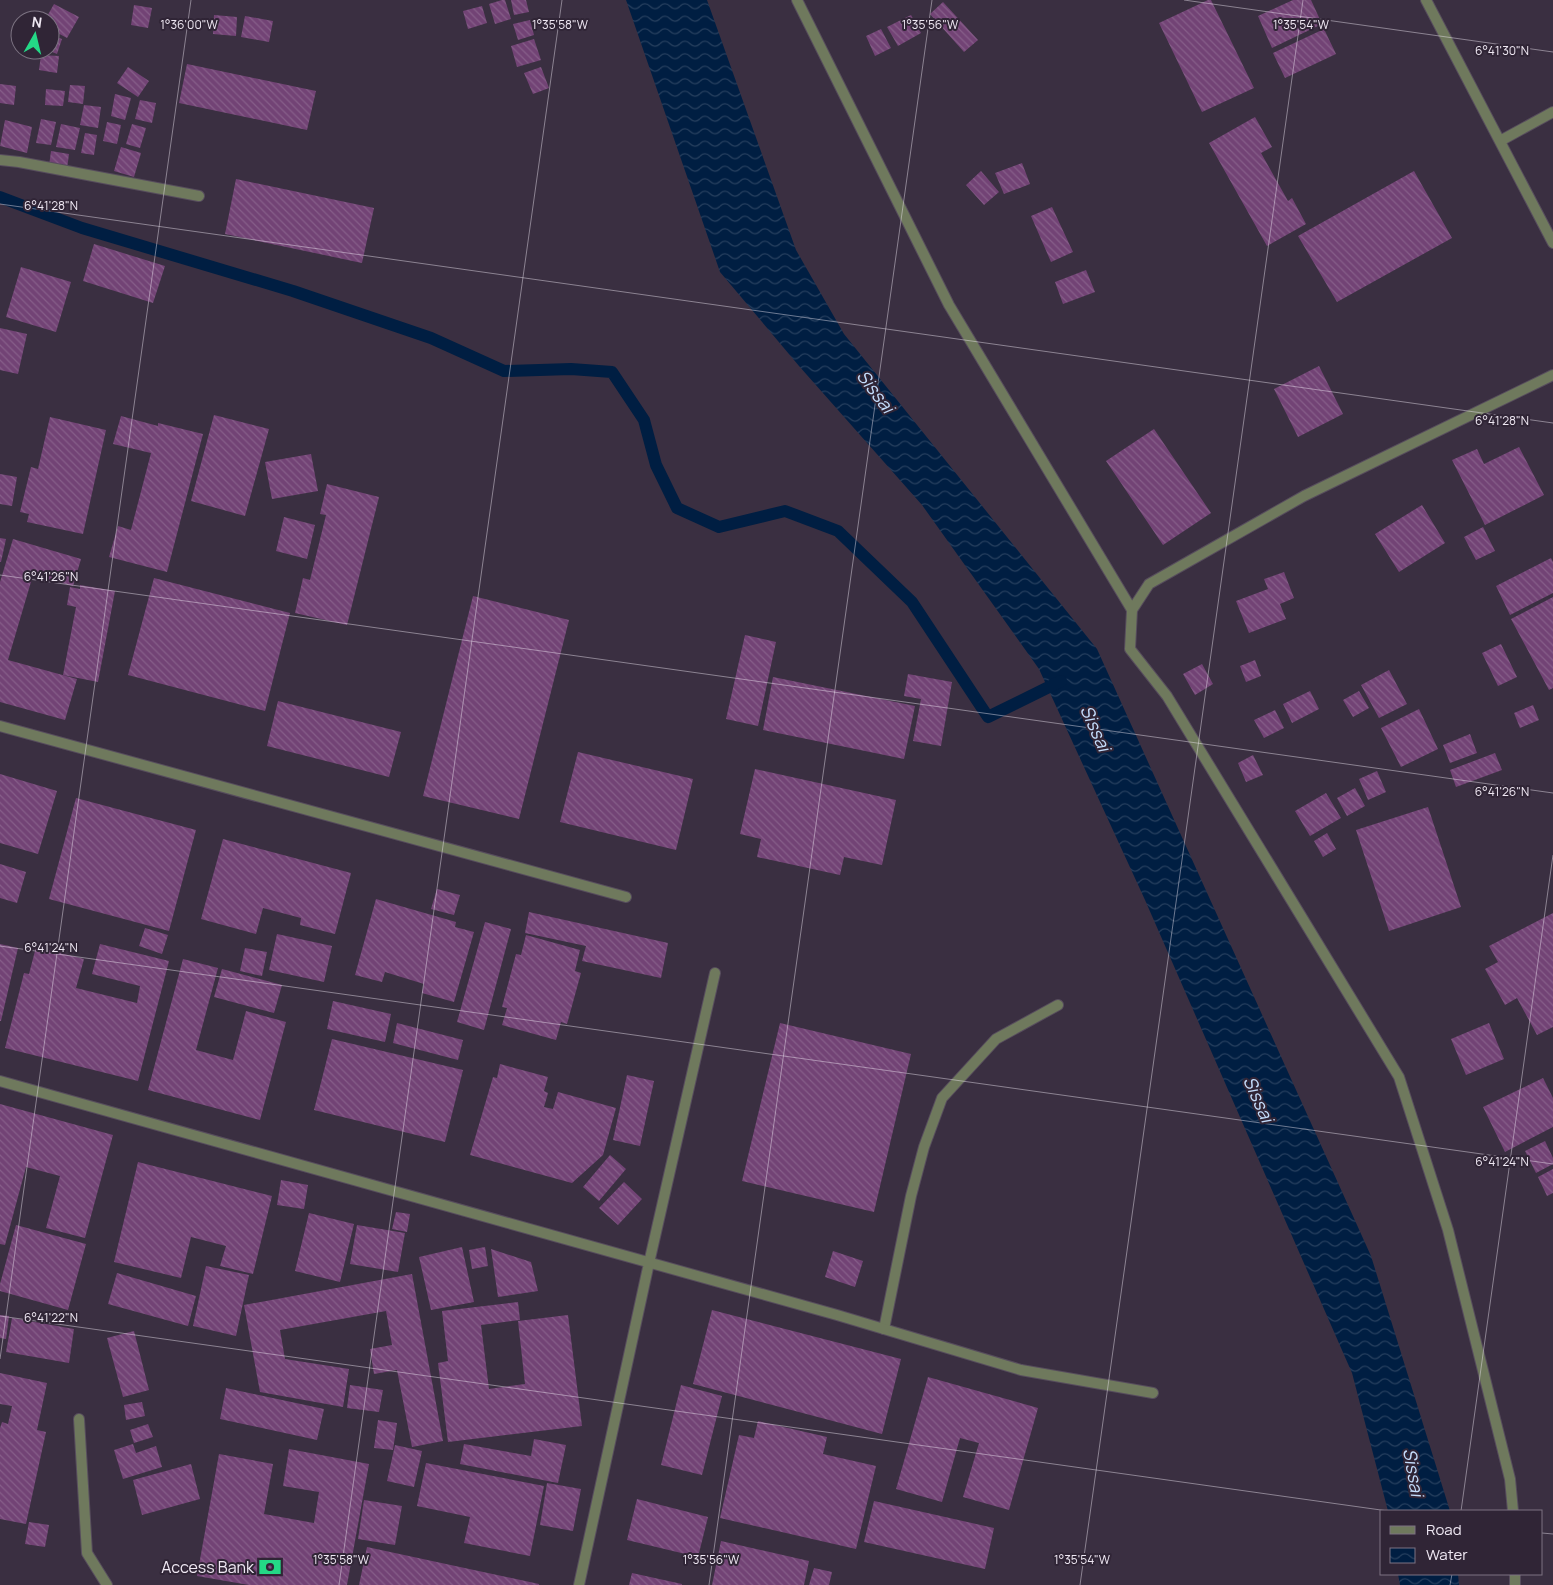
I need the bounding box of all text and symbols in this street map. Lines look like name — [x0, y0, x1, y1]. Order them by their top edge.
north arrow — [10, 10, 60, 60]
text: N — [31, 12, 43, 32]
text: 1°36'00"W — [160, 16, 218, 33]
text: 1°35'58"W — [532, 16, 589, 33]
text: 1°35'56"W — [902, 16, 959, 33]
text: 1°35'54"W — [1273, 16, 1330, 33]
text: 6°41'30"N — [1475, 42, 1529, 59]
text: 6°41'28"N — [24, 197, 78, 214]
water label: Sissai — [852, 364, 902, 420]
text: 6°41'28"N — [1475, 412, 1529, 429]
text: 6°41'26"N — [24, 568, 78, 585]
water label: Sissai — [1075, 701, 1118, 758]
text: 6°41'26"N — [1475, 783, 1529, 800]
text: 6°41'24"N — [24, 939, 78, 956]
water label: Sissai — [1238, 1072, 1281, 1129]
text: 6°41'24"N — [1475, 1153, 1529, 1170]
text: 6°41'22"N — [24, 1309, 78, 1326]
water label: Sissai — [1398, 1446, 1431, 1501]
legend — [1380, 1510, 1543, 1575]
text: Road — [1426, 1519, 1462, 1540]
text: Water — [1426, 1544, 1468, 1565]
text: 1°35'58"W — [313, 1551, 370, 1568]
text: 1°35'56"W — [683, 1551, 740, 1568]
text: 1°35'54"W — [1054, 1551, 1111, 1568]
bank icon: Access Bank — [257, 1554, 283, 1580]
place label: Access Bank — [161, 1556, 255, 1578]

